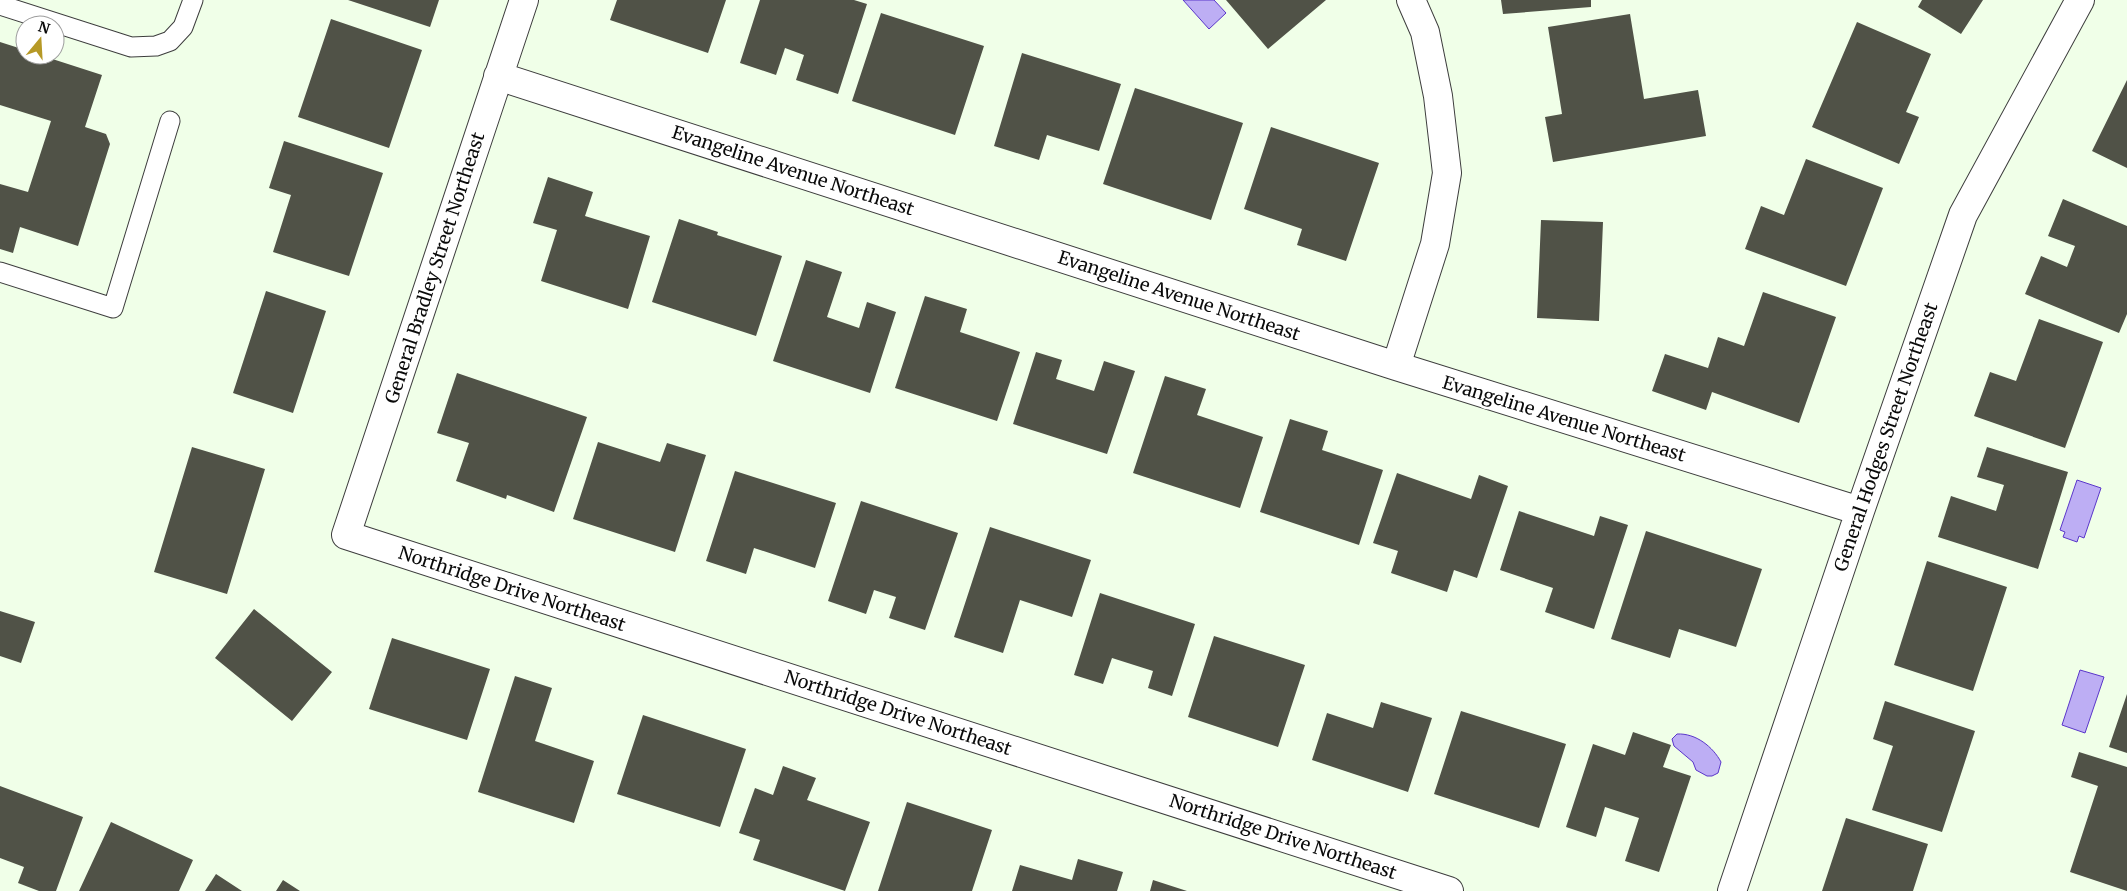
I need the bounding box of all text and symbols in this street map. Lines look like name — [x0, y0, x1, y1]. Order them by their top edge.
north arrow — [15, 15, 65, 65]
text: N — [36, 17, 52, 38]
street label: Evangeline Avenue Northeast — [669, 120, 917, 221]
street label: General Bradley Street Northeast — [380, 129, 489, 406]
street label: Evangeline Avenue Northeast — [1055, 245, 1303, 346]
street label: General Hodges Street Northeast — [1829, 299, 1942, 574]
street label: Evangeline Avenue Northeast — [1440, 371, 1688, 467]
street label: Northridge Drive Northeast — [396, 541, 629, 636]
street label: Northridge Drive Northeast — [782, 665, 1015, 760]
street label: Northridge Drive Northeast — [1167, 789, 1400, 884]

